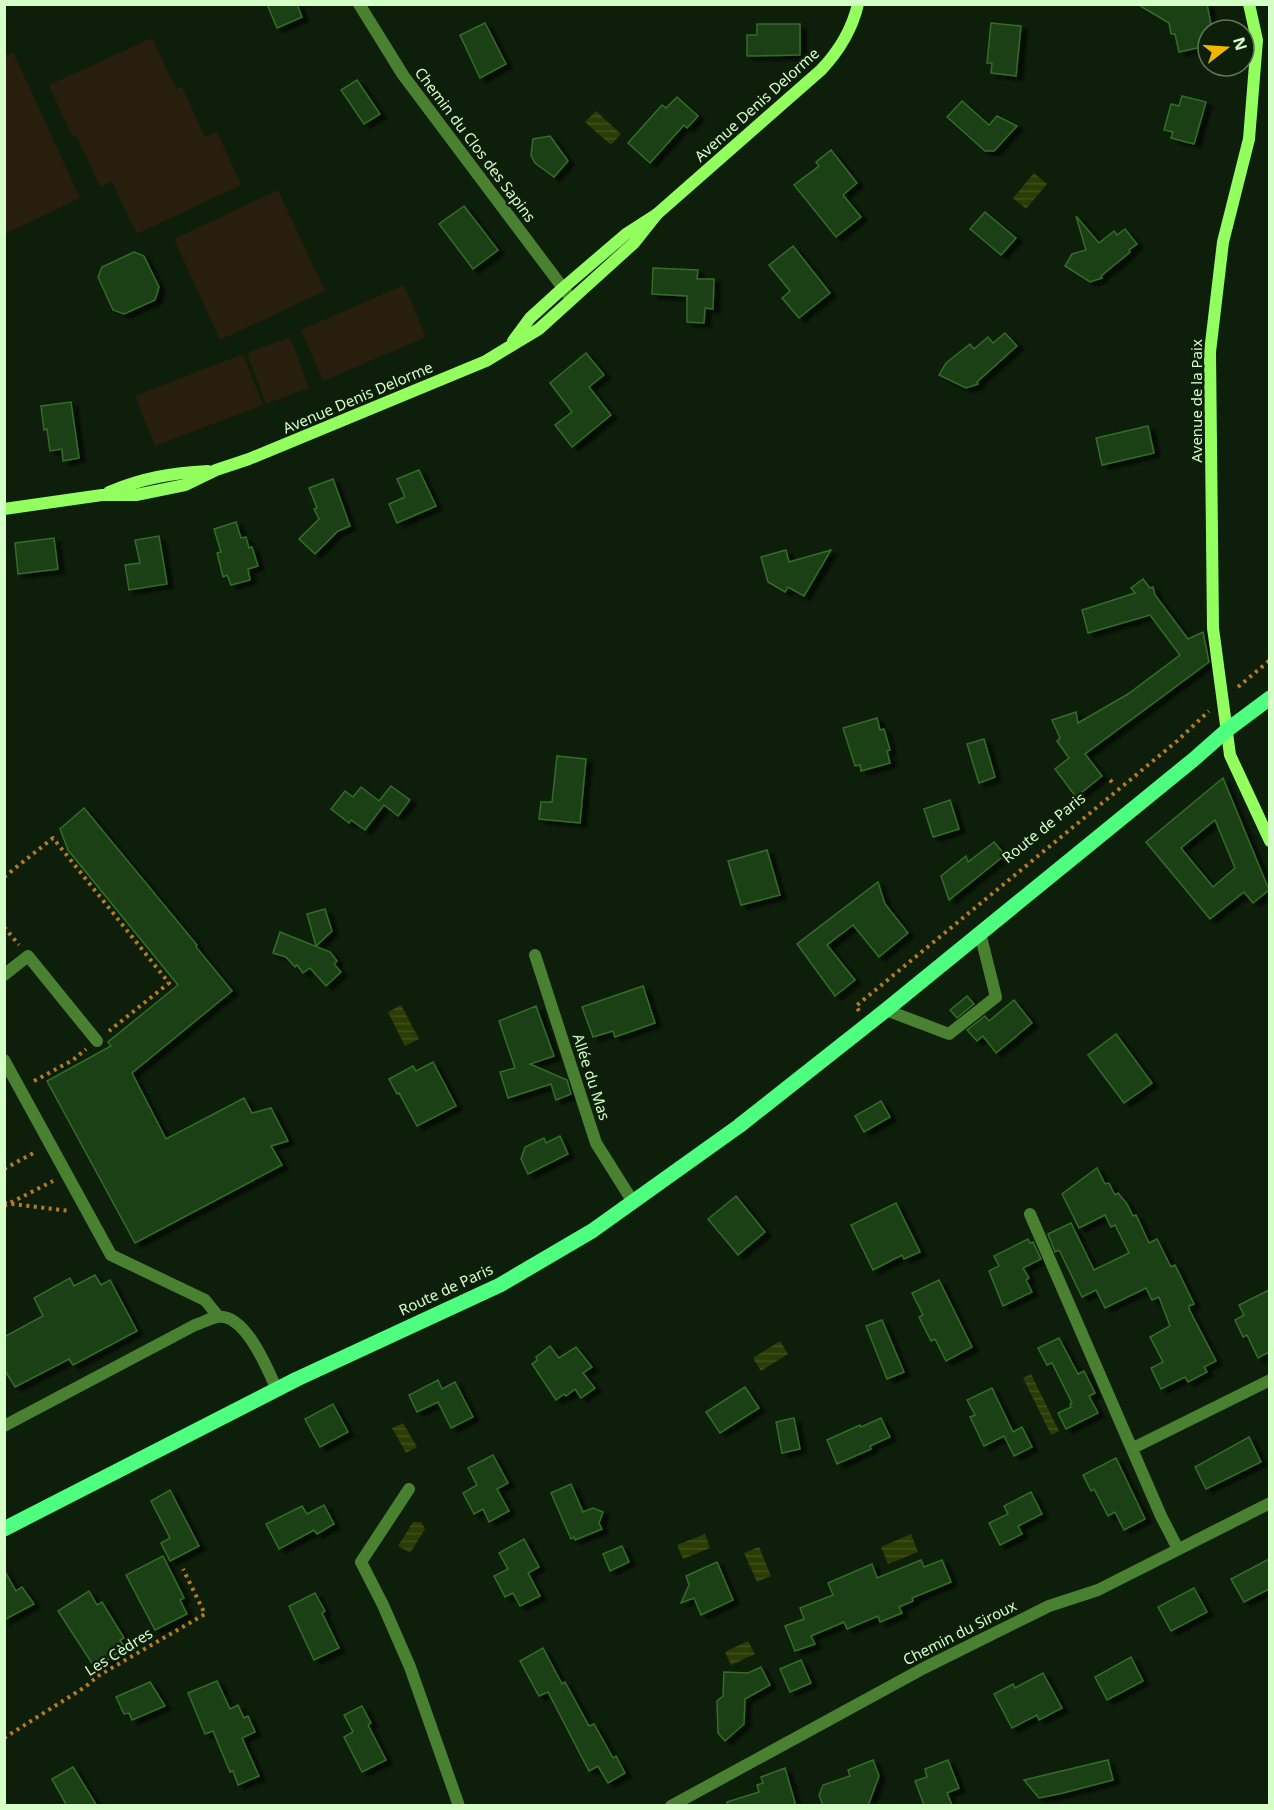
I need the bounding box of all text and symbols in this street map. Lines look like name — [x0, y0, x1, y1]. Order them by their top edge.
north arrow — [1196, 18, 1256, 78]
text: N — [1228, 34, 1253, 53]
street label: Avenue Denis Delorme — [690, 43, 823, 166]
street label: Chemin du Clos des Sapins — [411, 63, 541, 226]
street label: Avenue de la Paix — [1186, 339, 1206, 463]
street label: Avenue Denis Delorme — [279, 356, 436, 438]
street label: Route de Paris — [998, 787, 1089, 867]
street label: Allée du Mas — [569, 1031, 615, 1122]
street label: Route de Paris — [395, 1259, 496, 1320]
street label: Chemin du Siroux — [899, 1595, 1020, 1669]
street label: Les Cèdres — [81, 1623, 156, 1680]

